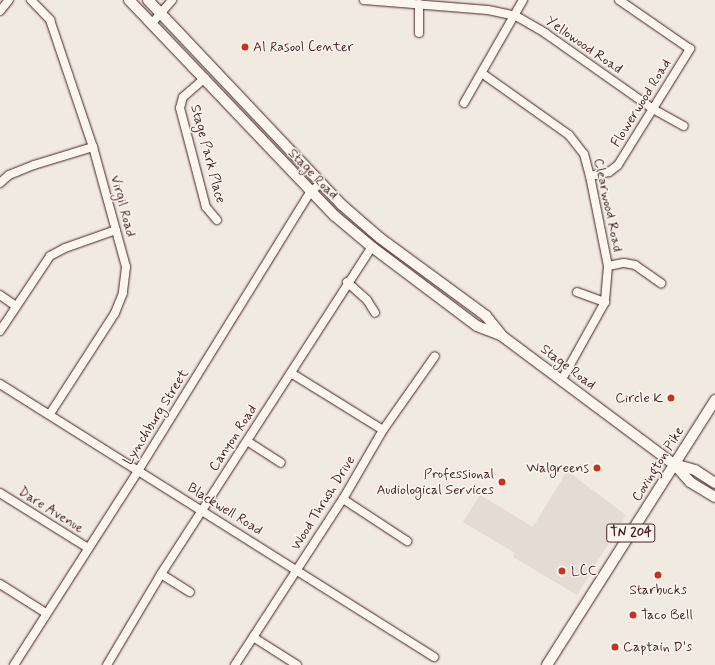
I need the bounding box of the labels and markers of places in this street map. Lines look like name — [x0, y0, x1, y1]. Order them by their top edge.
place label: Al Rasool Center — [253, 39, 352, 55]
marker: Al Rasool Center — [240, 42, 250, 52]
place label: Circle K — [615, 390, 663, 406]
marker: Circle K — [666, 393, 676, 403]
place label: Walgreens — [526, 460, 589, 476]
marker: Walgreens — [592, 463, 602, 473]
place label: Professional Audiological Services — [377, 466, 494, 498]
marker: Professional Audiological Services — [497, 477, 507, 487]
place label: LCC — [571, 563, 597, 579]
marker: LCC — [556, 565, 568, 577]
marker: Starbucks — [653, 570, 663, 580]
place label: Starbucks — [629, 582, 687, 598]
place label: Taco Bell — [641, 607, 692, 623]
marker: Taco Bell — [628, 610, 638, 620]
place label: Captain D's — [623, 639, 692, 655]
marker: Captain D's — [610, 642, 620, 652]

